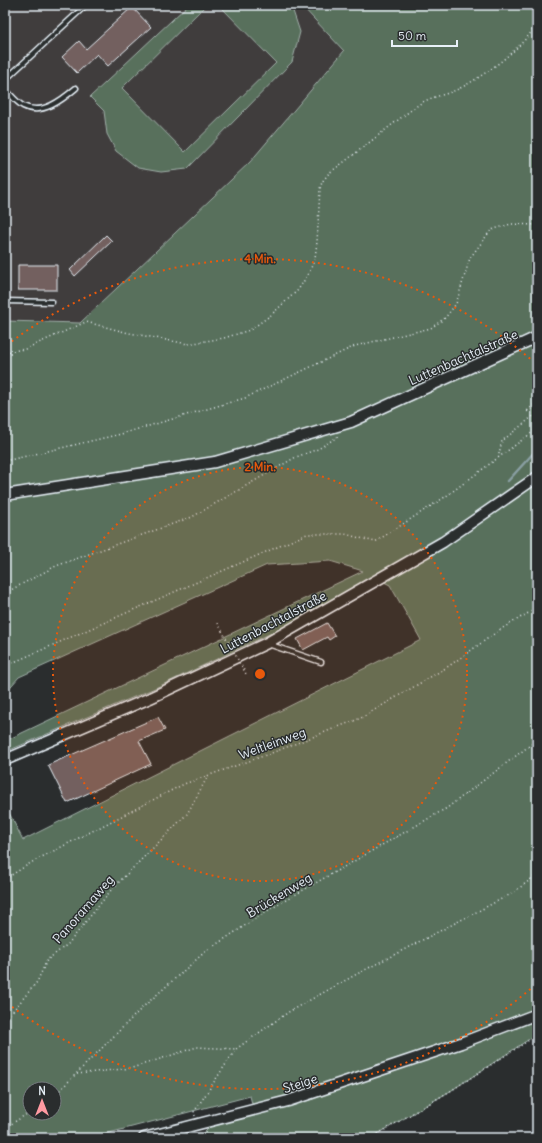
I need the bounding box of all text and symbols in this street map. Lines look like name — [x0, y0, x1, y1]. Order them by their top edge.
scale bar — [392, 22, 457, 48]
text: 50 m — [398, 28, 427, 43]
text: 4 Min. — [244, 251, 276, 266]
street label: Luttenbachtalstraße — [406, 326, 521, 389]
text: 2 Min. — [244, 459, 276, 474]
street label: Luttenbachtalstraße — [217, 587, 329, 658]
centre of rings — [253, 667, 267, 681]
street label: Weltleinweg — [236, 723, 308, 763]
street label: Brückenweg — [243, 869, 315, 922]
street label: Panoramaweg — [49, 871, 118, 947]
street label: Steige — [281, 1070, 320, 1097]
north arrow — [22, 1081, 62, 1121]
text: N — [38, 1084, 46, 1098]

